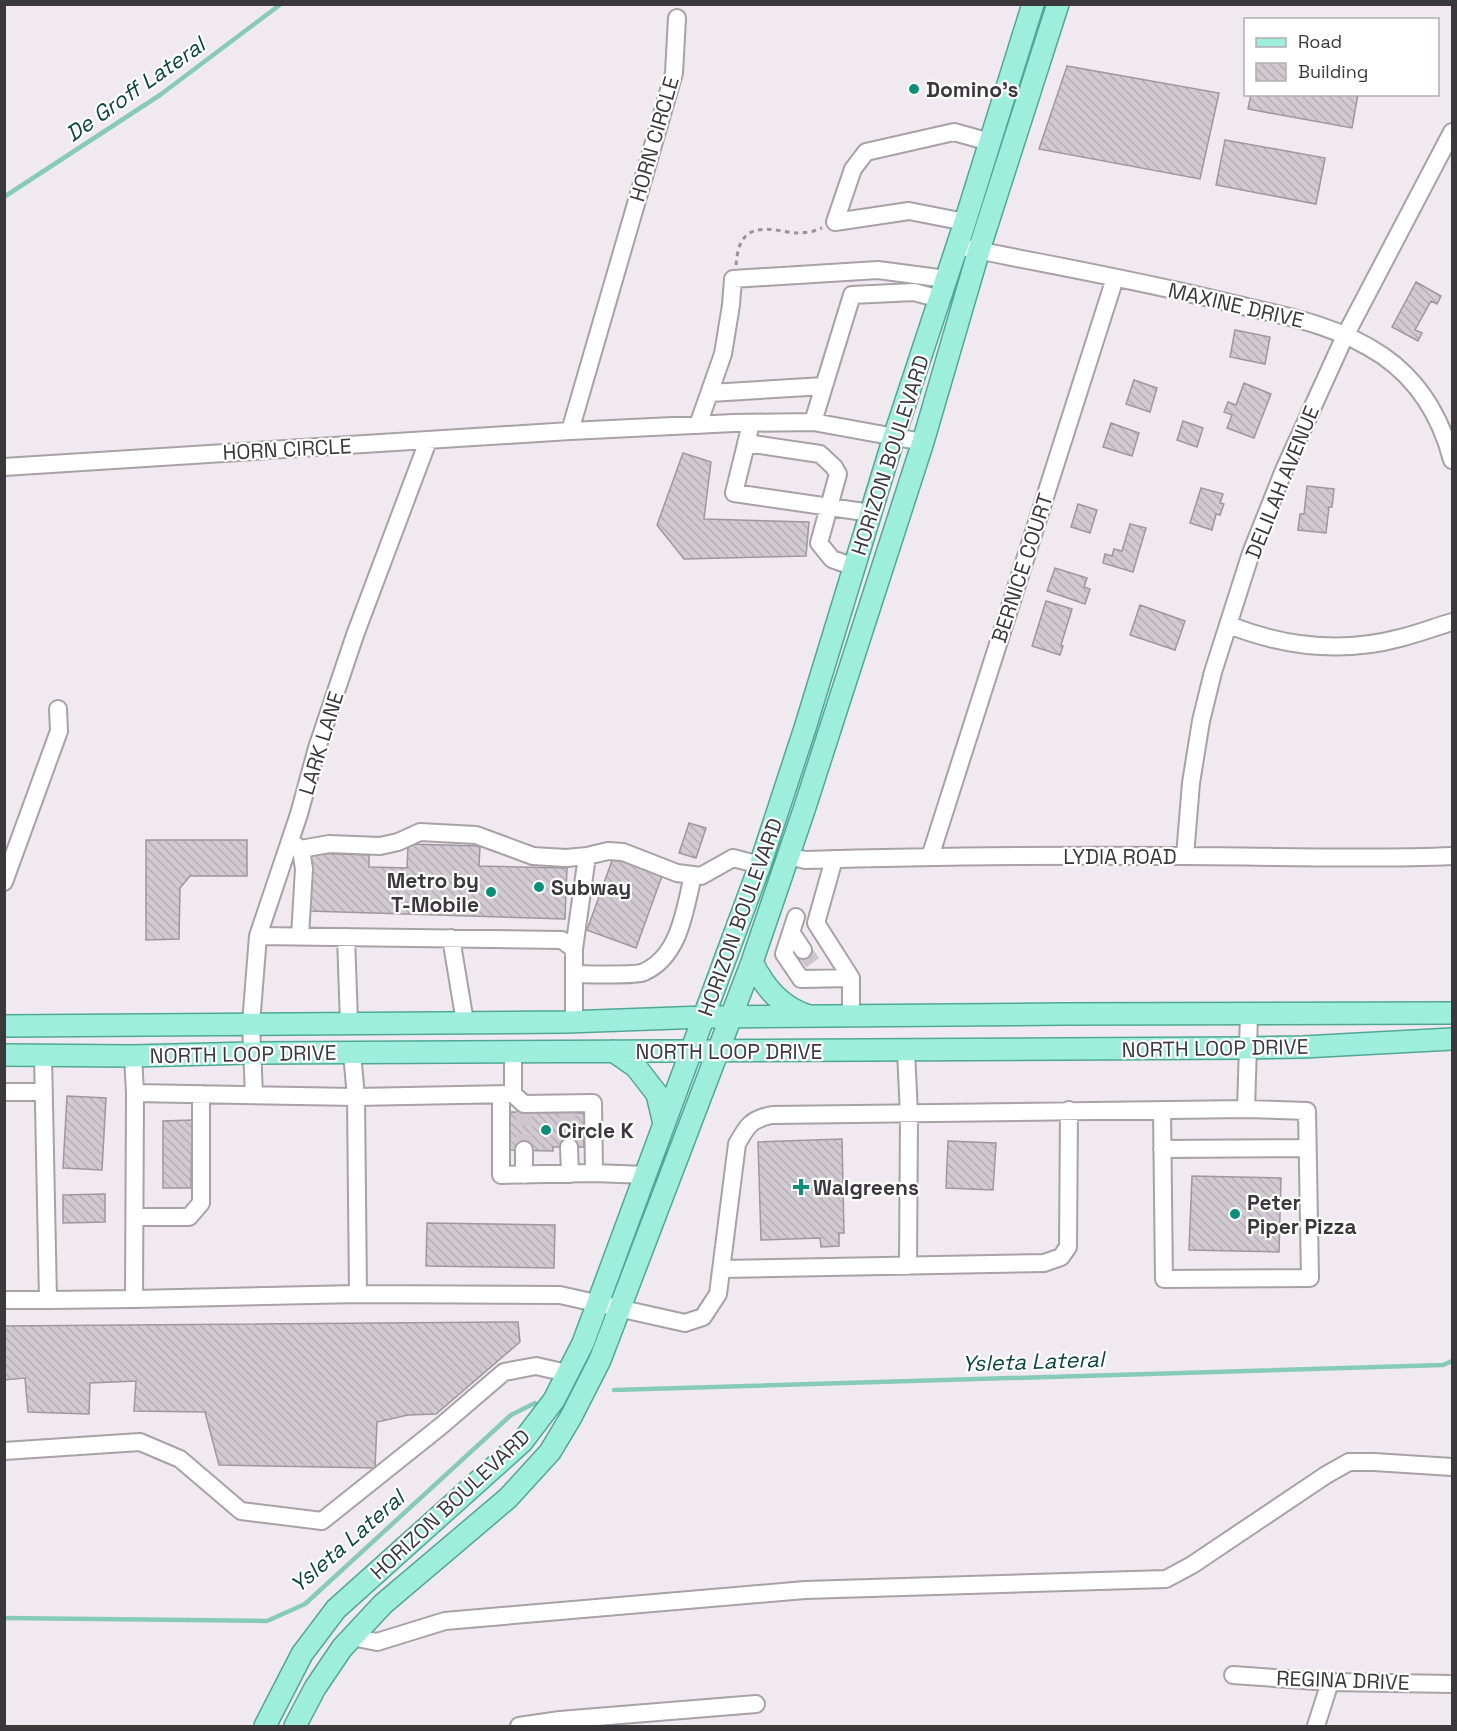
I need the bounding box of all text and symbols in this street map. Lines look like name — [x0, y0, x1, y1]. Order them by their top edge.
legend — [1244, 18, 1439, 96]
water label: De Groff Lateral — [60, 29, 212, 147]
text: Road — [1298, 30, 1342, 53]
text: Building — [1298, 60, 1368, 83]
street label: HORN CIRCLE — [623, 73, 685, 205]
place label: Domino's — [926, 76, 1019, 103]
marker: Domino's — [907, 82, 921, 96]
street label: MAXINE DRIVE — [1166, 276, 1306, 334]
street label: HORIZON BOULEVARD — [845, 351, 935, 559]
street label: DELILAH AVENUE — [1239, 402, 1325, 562]
street label: HORN CIRCLE — [222, 432, 352, 466]
street label: BERNICE COURT — [985, 490, 1059, 646]
street label: LARK LANE — [293, 688, 349, 798]
street label: HORIZON BOULEVARD — [692, 814, 788, 1020]
street label: LYDIA ROAD — [1063, 843, 1177, 870]
place label: Metro by T-Mobile — [387, 867, 479, 918]
place label: Subway — [551, 874, 631, 901]
marker: Subway — [532, 880, 546, 894]
marker: Metro by T-Mobile — [484, 885, 498, 899]
street label: NORTH LOOP DRIVE — [1121, 1033, 1309, 1063]
street label: NORTH LOOP DRIVE — [636, 1038, 822, 1065]
street label: NORTH LOOP DRIVE — [149, 1039, 337, 1069]
place label: Circle K — [558, 1117, 634, 1144]
marker: Circle K — [539, 1123, 553, 1137]
place label: Walgreens — [813, 1174, 919, 1201]
marker: Walgreens — [794, 1180, 808, 1194]
place label: Peter Piper Pizza — [1247, 1189, 1357, 1240]
marker: Peter Piper Pizza — [1228, 1207, 1242, 1221]
water label: Ysleta Lateral — [961, 1344, 1107, 1377]
street label: HORIZON BOULEVARD — [364, 1423, 536, 1585]
water label: Ysleta Lateral — [284, 1482, 412, 1598]
street label: REGINA DRIVE — [1276, 1664, 1410, 1696]

